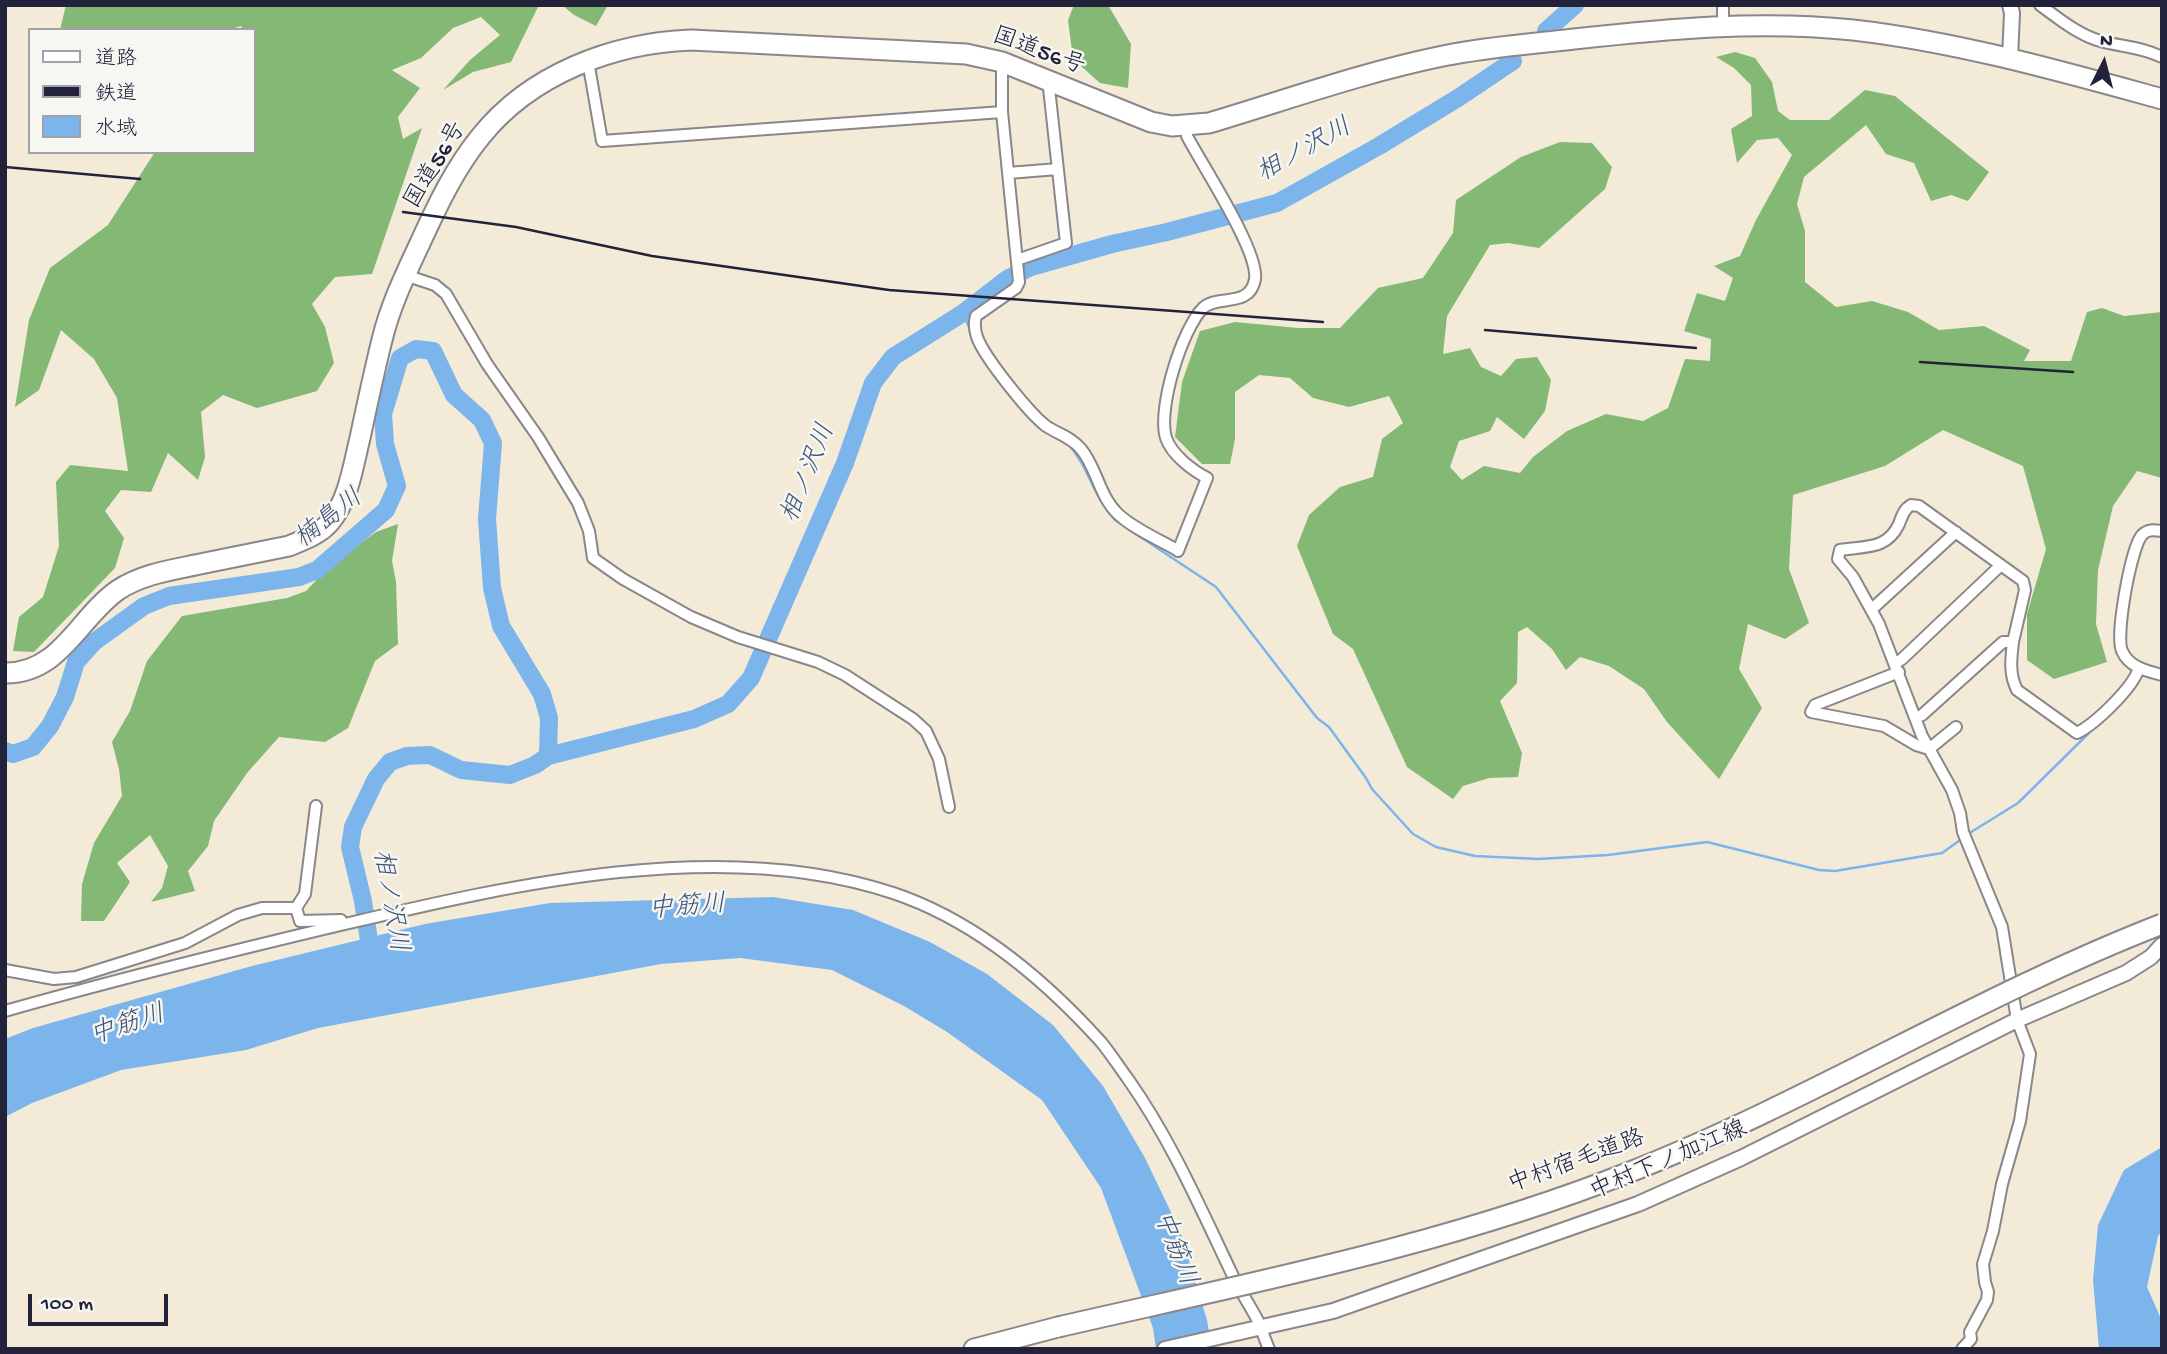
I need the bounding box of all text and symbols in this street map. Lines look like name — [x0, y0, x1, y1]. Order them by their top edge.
street label: 国道56号 — [988, 23, 1088, 83]
legend — [28, 28, 256, 154]
north arrow — [2069, 28, 2139, 98]
text: N — [2099, 30, 2114, 54]
text: 道路 — [95, 48, 137, 73]
text: 鉄道 — [95, 83, 137, 108]
water label: 相ノ沢川 — [1252, 113, 1358, 191]
street label: 国道56号 — [400, 117, 474, 215]
text: 水域 — [95, 118, 137, 143]
water label: 相ノ沢川 — [776, 420, 844, 528]
water label: 楠島川 — [290, 484, 370, 556]
water label: 相ノ沢川 — [364, 847, 412, 955]
water label: 中筋川 — [647, 891, 727, 927]
water label: 中筋川 — [86, 1000, 170, 1054]
street label: 中村下ノ加江線 — [1586, 1116, 1752, 1208]
street label: 中村宿毛道路 — [1504, 1125, 1650, 1201]
water label: 中筋川 — [1144, 1207, 1202, 1291]
scale bar — [32, 1280, 172, 1324]
text: 100 m — [41, 1293, 93, 1318]

